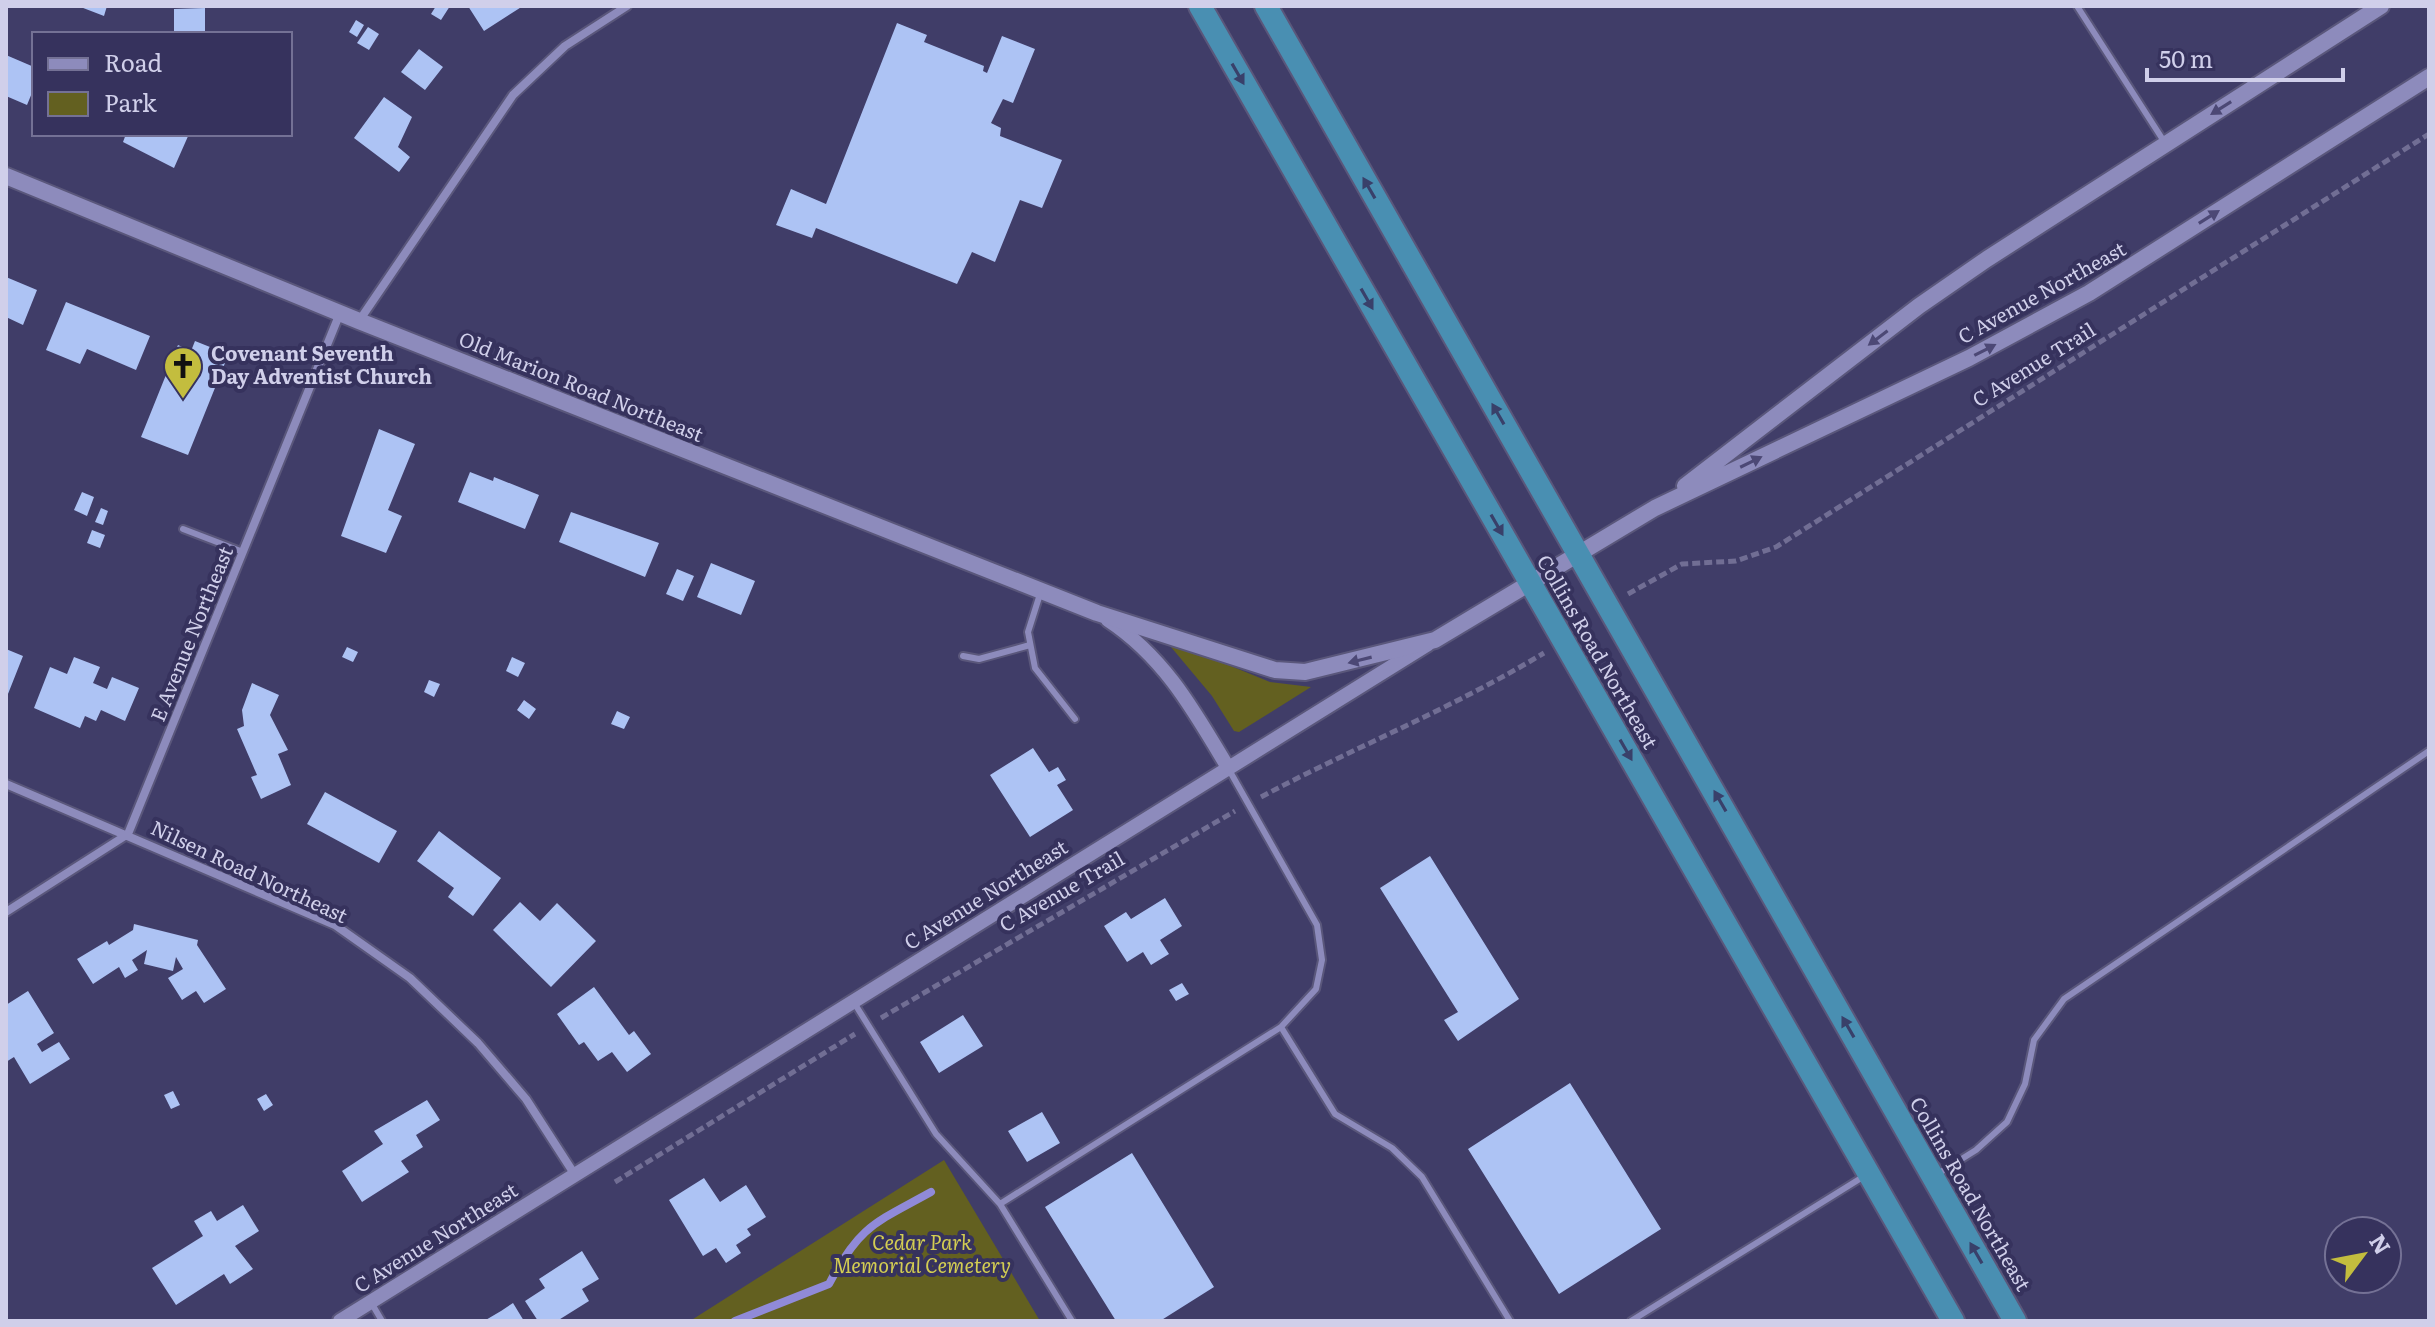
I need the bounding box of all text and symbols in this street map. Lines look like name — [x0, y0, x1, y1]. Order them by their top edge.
legend — [32, 32, 292, 136]
scale bar — [2147, 32, 2343, 82]
text: 50 m — [2159, 40, 2213, 75]
text: Road — [104, 44, 163, 79]
one-way arrow — [1231, 63, 1245, 85]
text: Park — [104, 84, 157, 119]
one-way arrow — [2210, 100, 2231, 115]
one-way arrow — [1362, 177, 1376, 199]
one-way arrow — [2198, 211, 2220, 225]
street label: C Avenue Northeast — [1952, 233, 2131, 350]
one-way arrow — [1360, 288, 1374, 311]
street label: C Avenue Trail — [1966, 313, 2101, 413]
street label: Old Marion Road Northeast — [455, 322, 708, 448]
one-way arrow — [1868, 329, 1888, 345]
place label: Covenant Seventh Day Adventist Church — [211, 337, 432, 390]
one-way arrow — [1974, 343, 1997, 356]
church icon: Covenant Seventh Day Adventist Church — [162, 345, 204, 400]
one-way arrow — [1491, 403, 1505, 425]
one-way arrow — [1739, 455, 1762, 469]
one-way arrow — [1489, 514, 1503, 536]
street label: E Avenue Northeast — [141, 541, 239, 725]
street label: Collins Road Northeast — [1531, 548, 1667, 754]
one-way arrow — [1347, 654, 1372, 667]
one-way arrow — [1619, 739, 1633, 761]
one-way arrow — [1713, 790, 1727, 812]
street label: Nilsen Road Northeast — [146, 811, 353, 929]
street label: C Avenue Northeast — [897, 831, 1073, 956]
street label: C Avenue Trail — [993, 842, 1129, 938]
one-way arrow — [1841, 1016, 1855, 1038]
street label: Collins Road Northeast — [1904, 1090, 2040, 1296]
street label: C Avenue Northeast — [347, 1174, 523, 1299]
north arrow — [2323, 1215, 2403, 1295]
park label: Cedar Park Memorial Cemetery — [833, 1226, 1011, 1279]
text: N — [2362, 1227, 2400, 1260]
one-way arrow — [1969, 1242, 1983, 1264]

